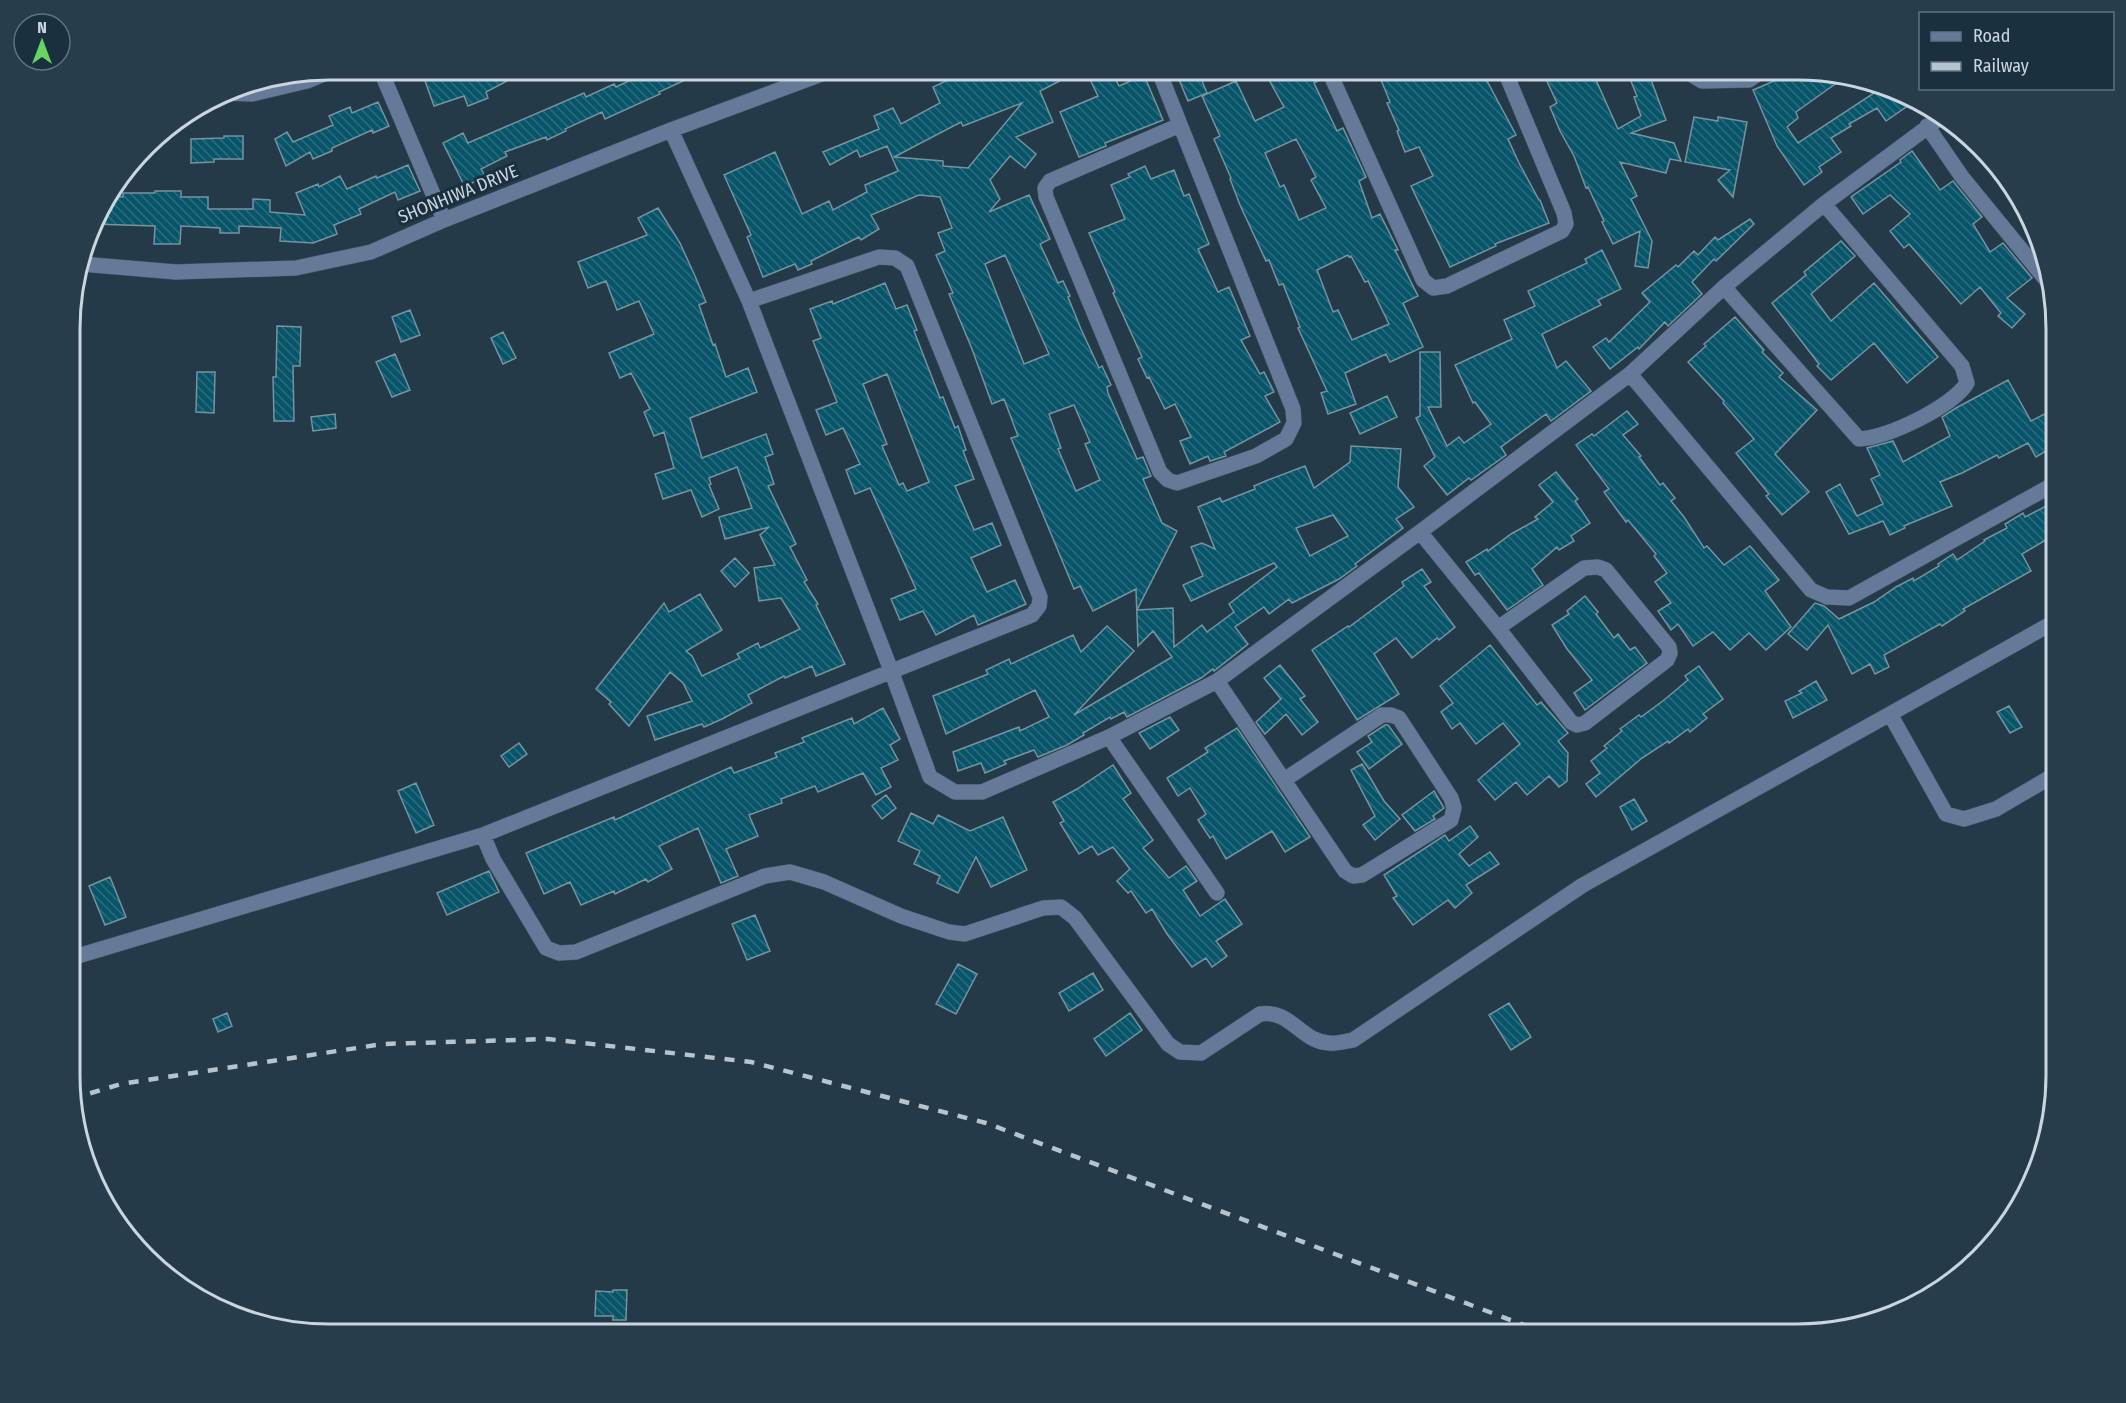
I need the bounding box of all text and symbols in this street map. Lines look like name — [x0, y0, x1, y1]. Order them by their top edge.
north arrow — [12, 12, 72, 72]
legend — [1919, 12, 2114, 90]
text: N — [37, 18, 47, 37]
text: Road — [1973, 25, 2010, 47]
text: Railway — [1973, 55, 2029, 77]
street label: SHONHIWA DRIVE — [395, 160, 521, 228]

